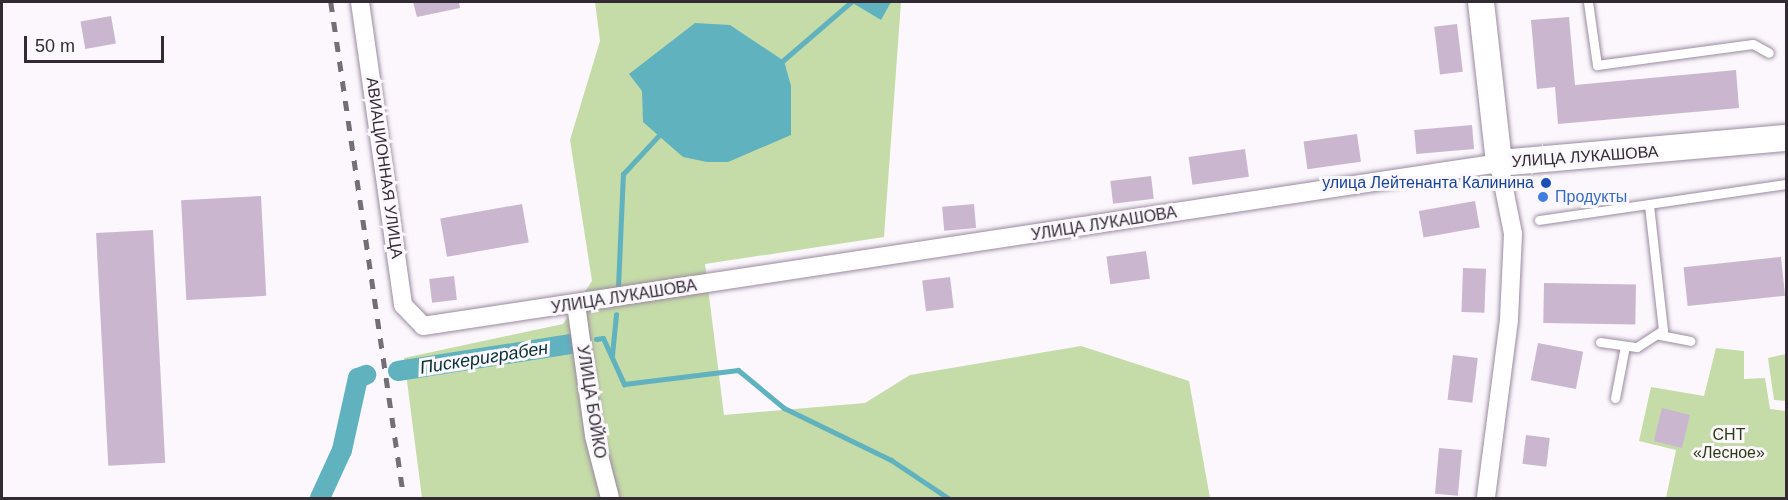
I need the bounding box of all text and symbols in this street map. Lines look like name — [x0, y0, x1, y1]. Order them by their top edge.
scale bar — [27, 24, 166, 62]
text: 50 m — [35, 36, 75, 56]
street label: АВИАЦИОННАЯ УЛИЦА — [362, 76, 406, 260]
street label: УЛИЦА ЛУКАШОВА — [1511, 142, 1659, 172]
place label: улица Лейтенанта Калинина — [1322, 173, 1534, 193]
marker: улица Лейтенанта Калинина — [1539, 176, 1553, 190]
place label: Продукты — [1555, 187, 1627, 207]
marker: Продукты — [1536, 190, 1550, 204]
street label: УЛИЦА ЛУКАШОВА — [1030, 203, 1178, 245]
street label: УЛИЦА ЛУКАШОВА — [550, 276, 698, 318]
water label: Пискериграбен — [418, 337, 550, 379]
street label: УЛИЦА БОЙКО — [573, 344, 609, 460]
park label: СНТ «Лесное» — [1693, 425, 1765, 463]

